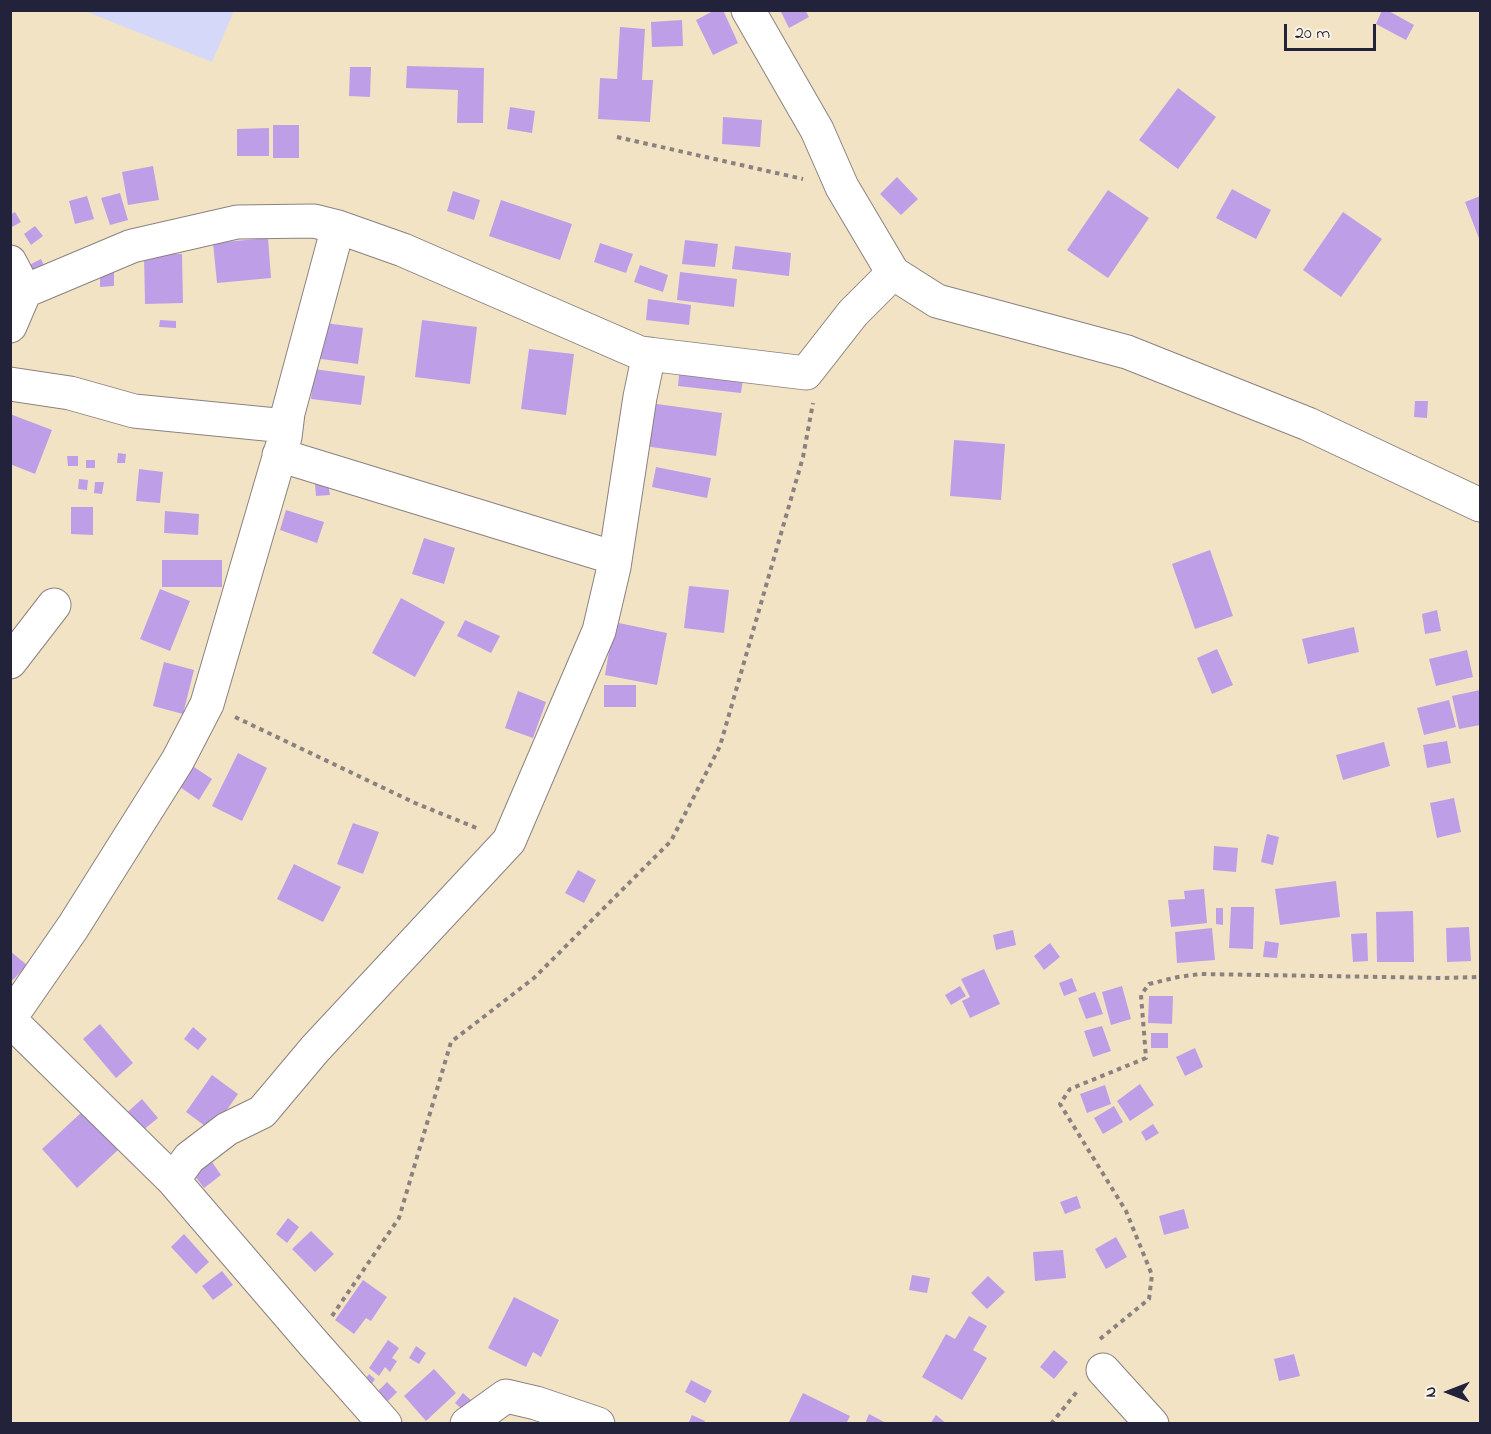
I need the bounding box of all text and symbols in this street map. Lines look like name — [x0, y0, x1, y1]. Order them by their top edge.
scale bar — [1287, 12, 1378, 50]
text: 20 m — [1295, 21, 1330, 47]
north arrow — [1419, 1362, 1479, 1422]
text: N — [1419, 1387, 1443, 1397]

